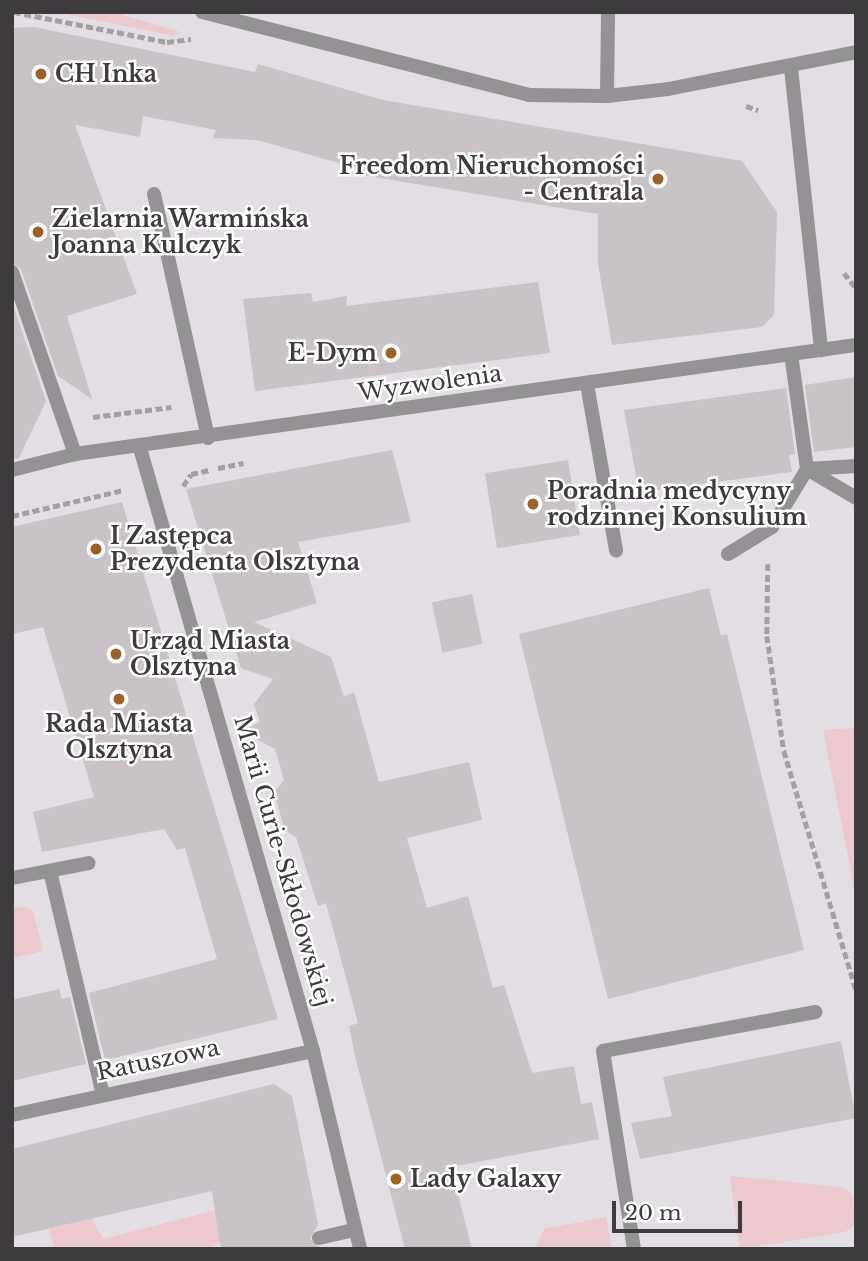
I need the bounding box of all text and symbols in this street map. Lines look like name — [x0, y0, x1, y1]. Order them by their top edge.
place label: CH Inka — [55, 60, 157, 88]
marker: CH Inka — [33, 66, 49, 82]
place label: Freedom Nieruchomości - Centrala — [339, 152, 644, 206]
marker: Freedom Nieruchomości - Centrala — [650, 171, 666, 187]
place label: Zielarnia Warmińska Joanna Kulczyk — [52, 205, 310, 259]
marker: Zielarnia Warmińska Joanna Kulczyk — [30, 224, 46, 240]
place label: E-Dym — [288, 339, 377, 367]
marker: E-Dym — [383, 345, 399, 361]
street label: Wyzwolenia — [356, 359, 504, 407]
place label: Poradnia medycyny rodzinnej Konsulium — [547, 477, 807, 531]
marker: Poradnia medycyny rodzinnej Konsulium — [525, 496, 541, 512]
place label: I Zastępca Prezydenta Olsztyna — [110, 522, 360, 576]
marker: I Zastępca Prezydenta Olsztyna — [88, 541, 104, 557]
place label: Urząd Miasta Olsztyna — [130, 627, 290, 681]
marker: Urząd Miasta Olsztyna — [108, 646, 124, 662]
marker: Rada Miasta Olsztyna — [111, 691, 127, 707]
place label: Rada Miasta Olsztyna — [45, 710, 193, 764]
street label: Marii Curie-Skłodowskiej — [228, 712, 338, 1010]
street label: Ratuszowa — [94, 1034, 222, 1086]
place label: Lady Galaxy — [410, 1165, 562, 1193]
marker: Lady Galaxy — [388, 1171, 404, 1187]
scale bar — [616, 1188, 746, 1232]
text: 20 m — [625, 1200, 682, 1226]

